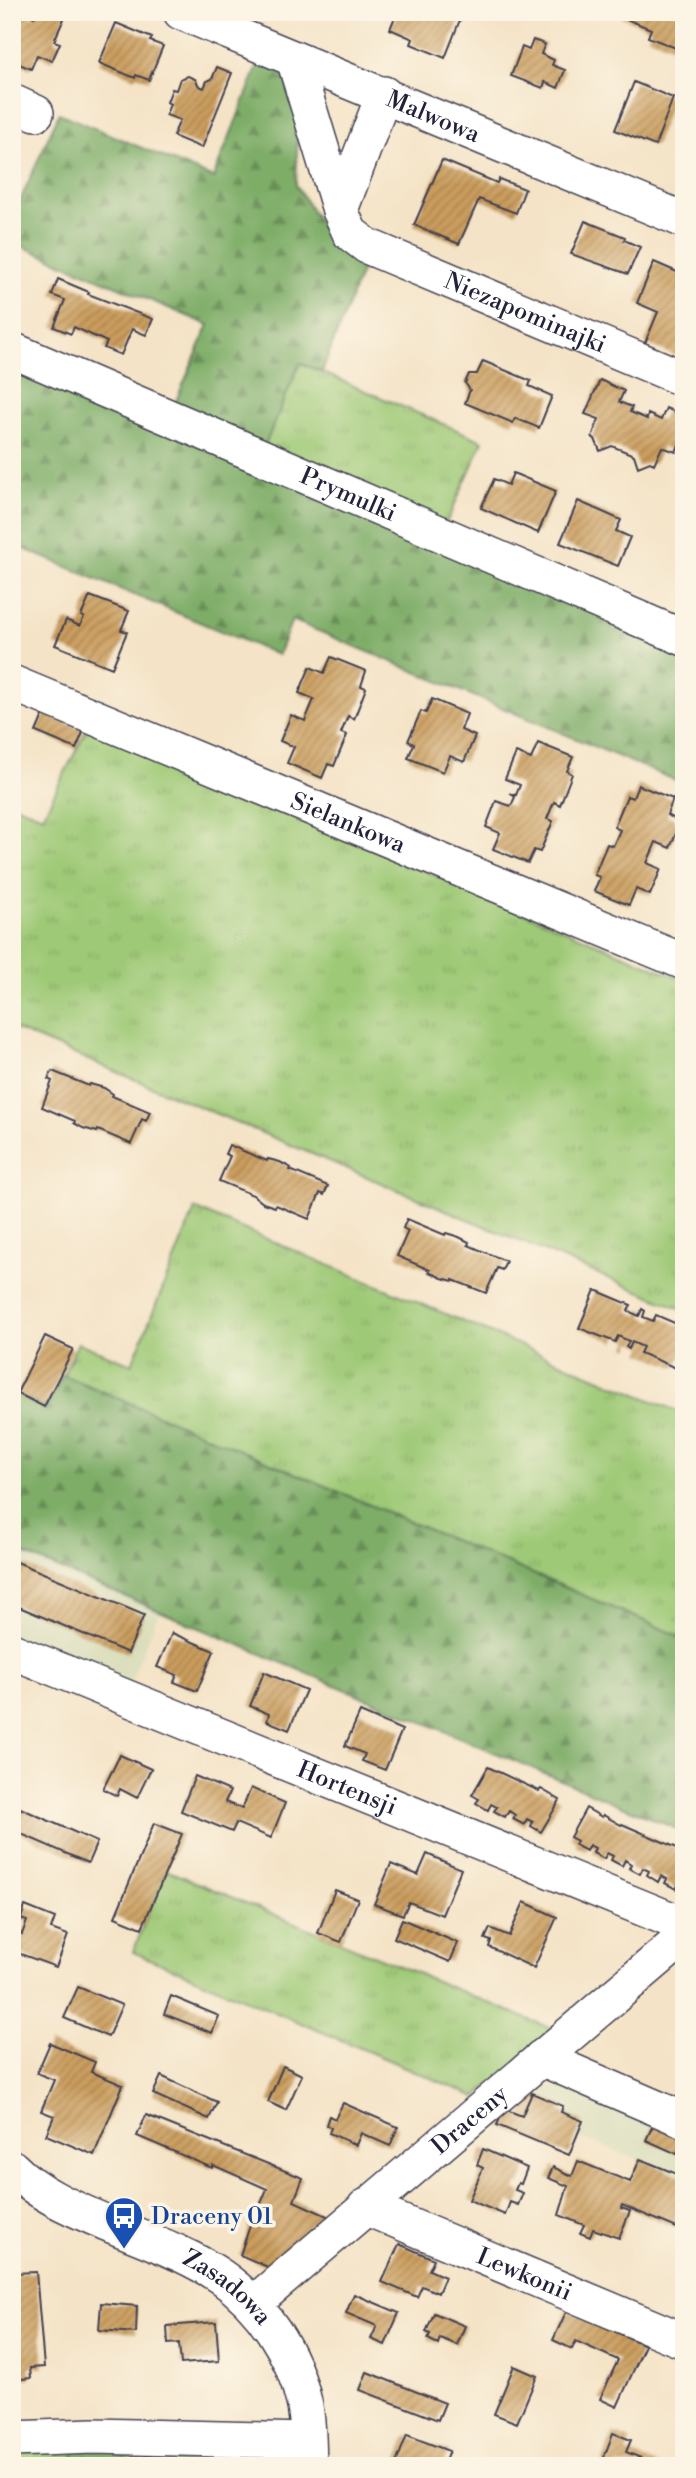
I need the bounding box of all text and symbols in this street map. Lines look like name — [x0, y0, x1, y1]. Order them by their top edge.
street label: Malwowa — [382, 85, 485, 150]
street label: Niezapominajki — [440, 266, 610, 361]
street label: Prymulki — [295, 461, 401, 529]
street label: Sielankowa — [286, 786, 410, 861]
street label: Hortensji — [293, 1755, 401, 1822]
street label: Draceny — [425, 2079, 515, 2162]
bus stop icon: Draceny 01 — [103, 2195, 145, 2250]
place label: Draceny 01 — [151, 2202, 273, 2232]
street label: Lewkonii — [472, 2242, 576, 2308]
street label: Zasadowa — [178, 2243, 278, 2332]

